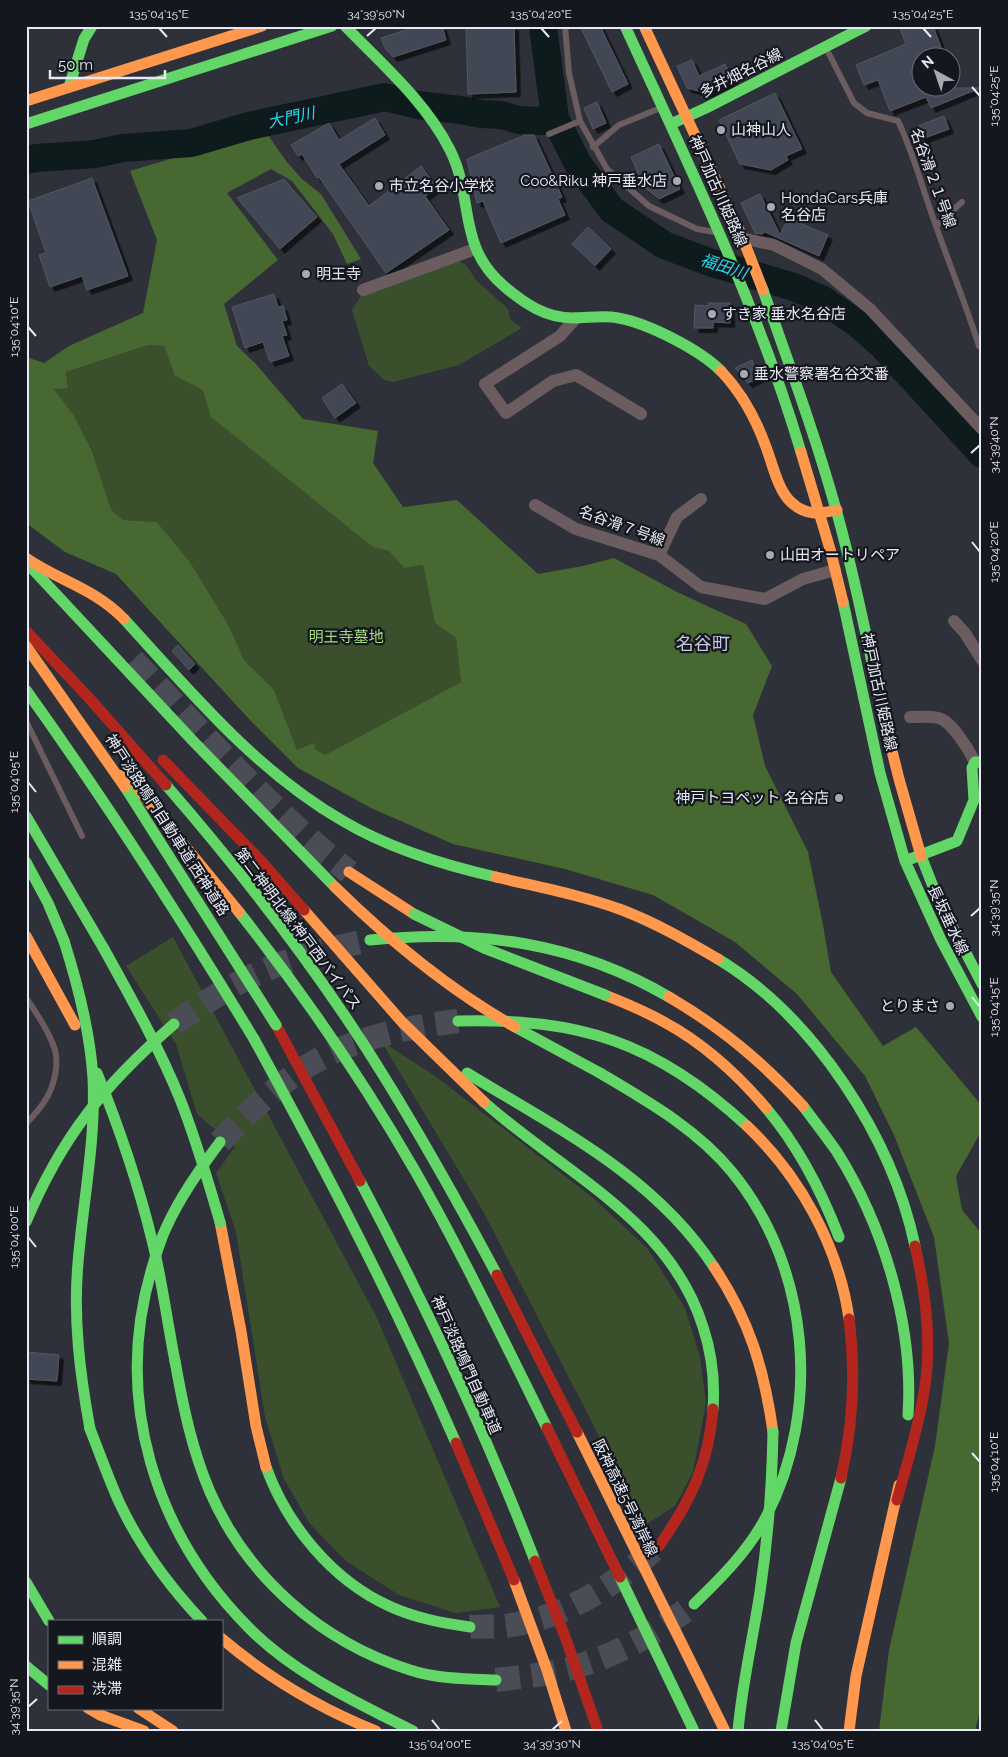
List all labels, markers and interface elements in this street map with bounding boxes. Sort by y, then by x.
text: 135°04'15"E [129,7,189,21]
text: 34°39'50"N [347,7,405,21]
text: 135°04'20"E [510,7,572,21]
text: 135°04'25"E [893,7,953,21]
street label: 多井畑名谷線 [697,45,785,101]
scale bar [50,48,165,80]
north arrow [910,48,960,98]
text: N [918,52,937,72]
text: 50 m [58,56,93,74]
text: 135°04'25"E [987,66,1001,126]
water label: 大門川 [266,103,319,132]
place label: 山神山人 [731,121,791,139]
marker: 山神山人 [715,124,727,136]
street label: 名谷滑２１号線 [907,126,959,230]
street label: 神戸加古川姫路線 [685,133,751,249]
place label: Coo&Riku 神戸垂水店 [520,172,667,190]
marker: Coo&Riku 神戸垂水店 [671,175,683,187]
place label: 市立名谷小学校 [389,177,494,195]
marker: 市立名谷小学校 [373,180,385,192]
place label: HondaCars兵庫 名谷店 [781,189,888,224]
marker: HondaCars兵庫 名谷店 [765,201,777,213]
water label: 福田川 [698,250,752,284]
place label: 明王寺 [316,265,361,283]
marker: 明王寺 [300,268,312,280]
text: 135°04'10"E [7,297,21,357]
place label: すき家 垂水名谷店 [722,305,846,323]
marker: すき家 垂水名谷店 [706,308,718,320]
place label: 垂水警察署名谷交番 [754,365,889,383]
marker: 垂水警察署名谷交番 [738,368,750,380]
text: 34°39'40"N [987,416,1001,474]
street label: 名谷滑７号線 [577,502,667,550]
text: 135°04'20"E [987,521,1001,583]
place label: 山田オートリペア [780,546,900,564]
marker: 山田オートリペア [764,549,776,561]
park label: 明王寺墓地 [308,628,384,646]
street label: 神戸加古川姫路線 [858,631,900,753]
district label: 名谷町 [676,633,730,654]
street label: 神戸淡路鳴門自動車道;西神道路 [101,731,233,919]
text: 135°04'05"E [7,751,21,813]
place label: 神戸トヨペット 名谷店 [675,789,829,807]
marker: 神戸トヨペット 名谷店 [833,792,845,804]
street label: 第二神明北線;神戸西バイパス [231,845,365,1013]
text: 34°39'35"N [987,880,1001,937]
street label: 長坂垂水線 [924,882,972,958]
text: 135°04'15"E [987,977,1001,1037]
place label: とりまさ [880,997,940,1015]
marker: とりまさ [944,1000,956,1012]
text: 135°04'00"E [7,1206,21,1268]
street label: 神戸淡路鳴門自動車道 [427,1293,505,1437]
text: 135°04'10"E [987,1432,1001,1492]
street label: 阪神高速5号湾岸線 [589,1436,661,1560]
legend [48,1620,222,1710]
text: 順調 [92,1630,122,1648]
text: 混雑 [92,1656,122,1674]
text: 34°39'35"N [7,1679,21,1736]
text: 渋滞 [92,1680,122,1698]
text: 135°04'00"E [409,1737,471,1751]
text: 34°39'30"N [523,1737,581,1751]
text: 135°04'05"E [792,1737,854,1751]

